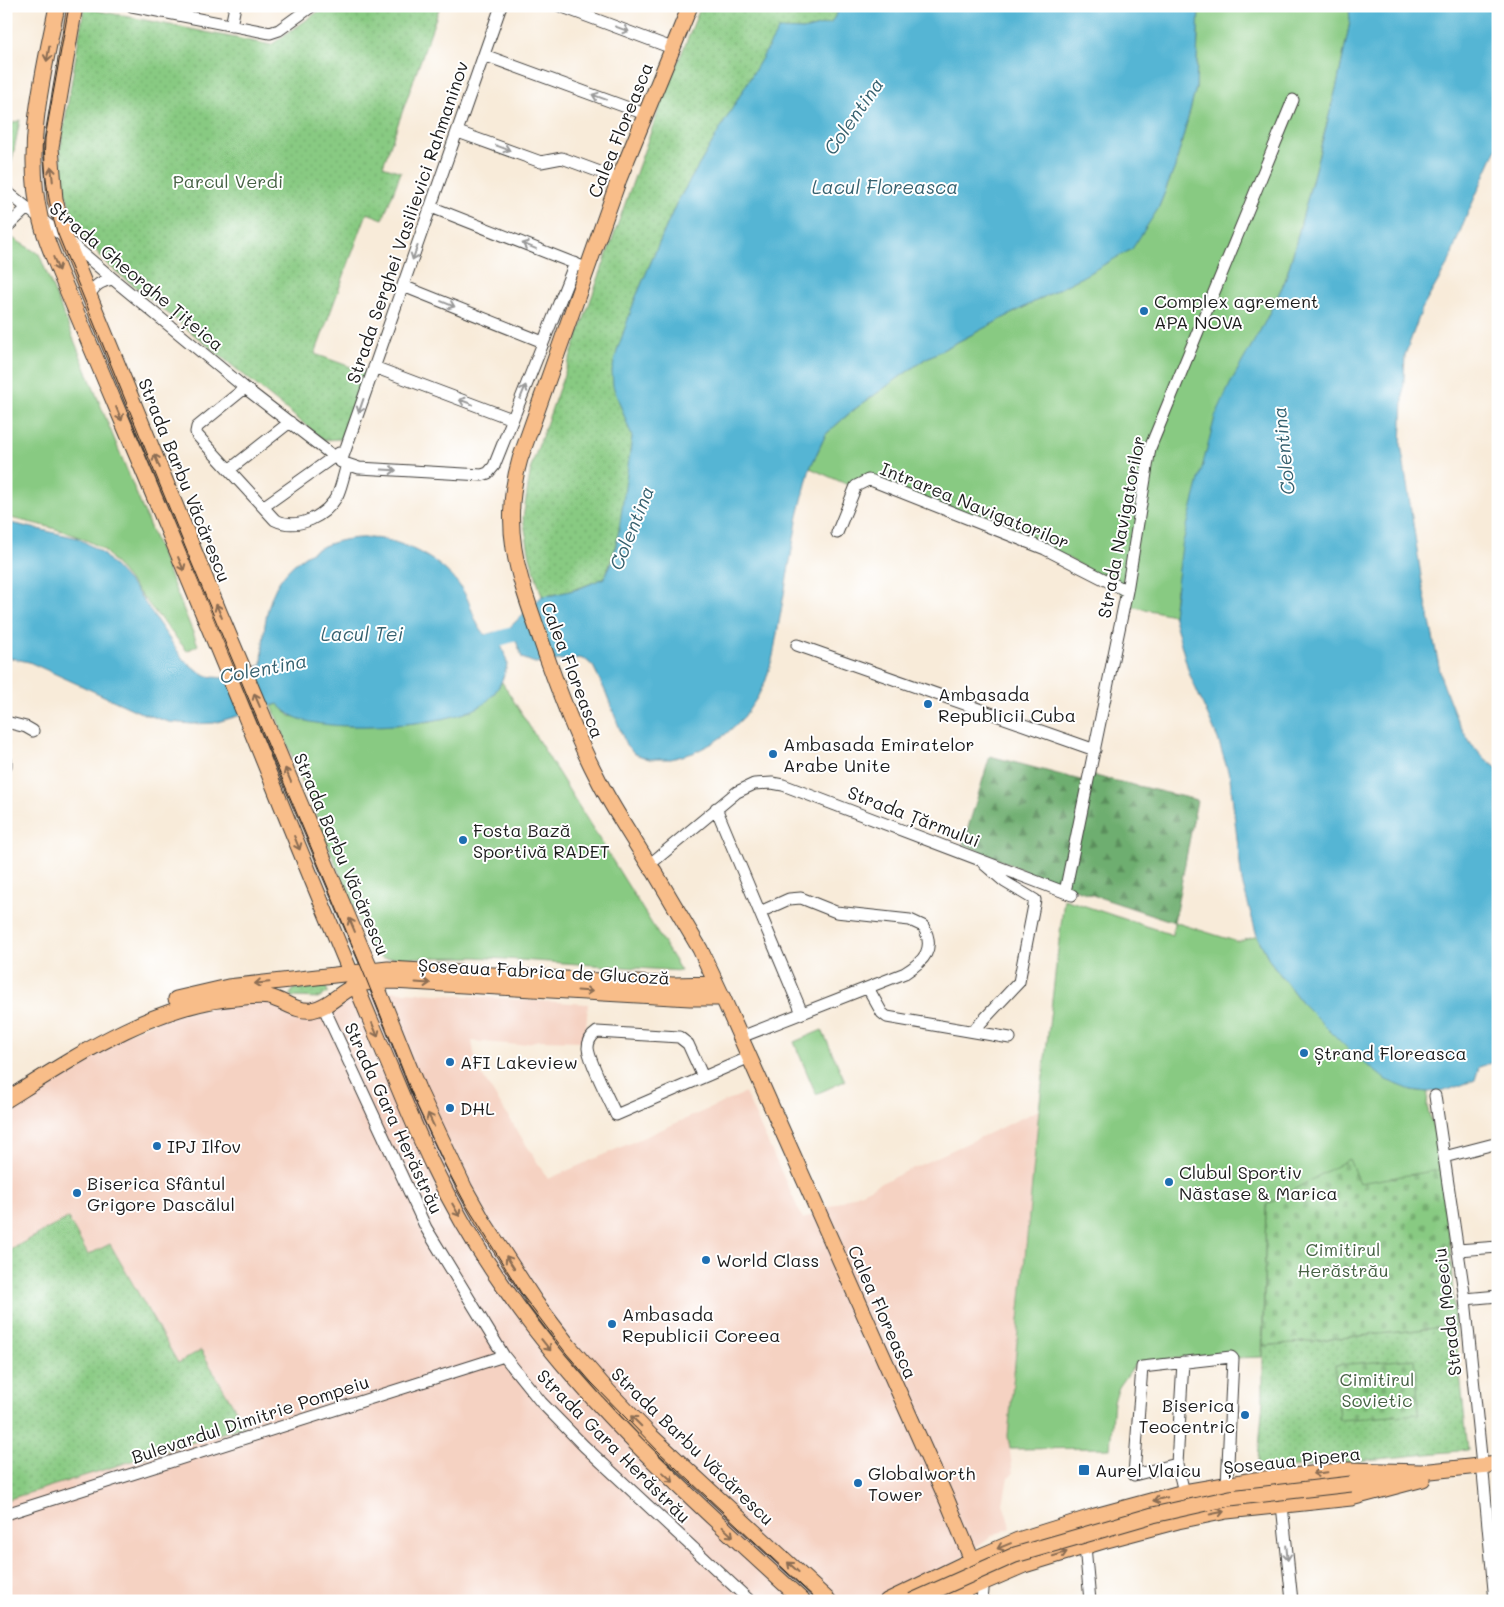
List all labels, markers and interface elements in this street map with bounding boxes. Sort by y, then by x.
one-way arrow [614,25,630,34]
one-way arrow [42,46,52,62]
street label: Strada Serghei Vasilievici Rahmaninov [340,58,474,386]
street label: Calea Floreasca [582,59,658,201]
water label: Colentina [817,73,889,159]
one-way arrow [592,92,608,101]
one-way arrow [495,144,511,153]
one-way arrow [47,167,57,183]
park label: Parcul Verdi [173,169,283,193]
water label: Lacul Floreasca [812,174,958,199]
street label: Strada Gheorghe Țițeica [45,196,229,356]
one-way arrow [522,241,537,250]
one-way arrow [410,245,419,260]
one-way arrow [52,256,61,271]
place label: Complex agrement APA NOVA [1154,289,1319,334]
one-way arrow [440,300,456,309]
marker: Complex agrement APA NOVA [1138,305,1150,317]
street label: Strada Barbu Văcărescu [133,375,237,585]
one-way arrow [519,385,528,400]
one-way arrow [459,397,475,406]
one-way arrow [356,398,365,414]
one-way arrow [114,406,124,421]
water label: Colentina [1266,406,1300,496]
street label: Strada Navigatorilor [1092,434,1150,620]
one-way arrow [152,454,162,469]
street label: Intrarea Navigatorilor [877,456,1073,554]
one-way arrow [380,465,396,474]
water label: Colentina [603,482,659,574]
one-way arrow [177,556,187,571]
street label: Calea Floreasca [536,599,610,741]
one-way arrow [214,604,224,619]
water label: Lacul Tei [321,621,403,646]
water label: Colentina [217,647,309,689]
place label: Ambasada Republicii Cuba [938,682,1076,727]
one-way arrow [251,693,261,708]
marker: Ambasada Republicii Cuba [922,698,934,710]
place label: Ambasada Emiratelor Arabe Unite [783,732,975,777]
marker: Ambasada Emiratelor Arabe Unite [767,748,779,760]
street label: Strada Barbu Văcărescu [288,749,396,959]
one-way arrow [283,768,293,783]
street label: Strada Țărmului [844,780,984,852]
place label: Fosta Bază Sportivă RADET [473,818,610,863]
marker: Fosta Bază Sportivă RADET [457,834,469,846]
one-way arrow [292,835,302,850]
one-way arrow [346,918,356,933]
street label: Șoseaua Fabrica de Glucoză [418,952,670,990]
one-way arrow [254,978,270,988]
one-way arrow [415,978,431,987]
one-way arrow [577,987,593,996]
street label: Strada Gara Herăstrău [339,1019,449,1217]
one-way arrow [370,1022,380,1037]
place label: Ștrand Floreasca [1314,1041,1467,1065]
marker: Ștrand Floreasca [1298,1047,1310,1059]
place label: AFI Lakeview [460,1050,578,1074]
marker: AFI Lakeview [444,1056,456,1068]
place label: DHL [460,1096,495,1120]
marker: DHL [444,1102,456,1114]
one-way arrow [426,1113,436,1128]
place label: IPJ Ilfov [167,1134,241,1158]
marker: IPJ Ilfov [151,1140,163,1152]
place label: Clubul Sportiv Năstase & Marica [1179,1160,1338,1205]
place label: Biserica Sfântul Grigore Dascălul [87,1171,235,1216]
marker: Clubul Sportiv Năstase & Marica [1163,1176,1175,1188]
marker: Biserica Sfântul Grigore Dascălul [71,1187,83,1199]
one-way arrow [451,1202,461,1217]
park label: Cimitirul Herăstrău [1298,1237,1389,1282]
street label: Calea Floreasca [843,1241,923,1383]
street label: Strada Moeciu [1427,1247,1467,1377]
place label: World Class [716,1248,819,1272]
marker: World Class [700,1254,712,1266]
one-way arrow [505,1256,515,1270]
place label: Ambasada Republicii Coreea [622,1302,781,1347]
marker: Ambasada Republicii Coreea [606,1318,618,1330]
one-way arrow [540,1338,551,1351]
street label: Strada Barbu Văcărescu [606,1362,780,1530]
street label: Strada Gara Herăstrău [532,1364,696,1528]
park label: Cimitirul Sovietic [1339,1367,1415,1412]
street label: Bulevardul Dimitrie Pompeiu [128,1369,372,1469]
place label: Biserica Teocentric [1138,1393,1235,1438]
marker: Biserica Teocentric [1239,1409,1251,1421]
one-way arrow [630,1415,642,1427]
street label: Șoseaua Pipera [1222,1441,1362,1479]
place label: Aurel Vlaicu [1095,1458,1201,1482]
place label: Globalworth Tower [868,1461,975,1506]
marker: Aurel Vlaicu [1077,1463,1091,1477]
one-way arrow [1312,1468,1328,1478]
one-way arrow [662,1471,675,1483]
marker: Globalworth Tower [852,1477,864,1489]
one-way arrow [1152,1494,1168,1504]
one-way arrow [1209,1508,1225,1517]
one-way arrow [722,1526,735,1538]
one-way arrow [997,1541,1012,1551]
one-way arrow [1282,1544,1292,1560]
one-way arrow [1051,1548,1067,1558]
one-way arrow [787,1562,800,1573]

